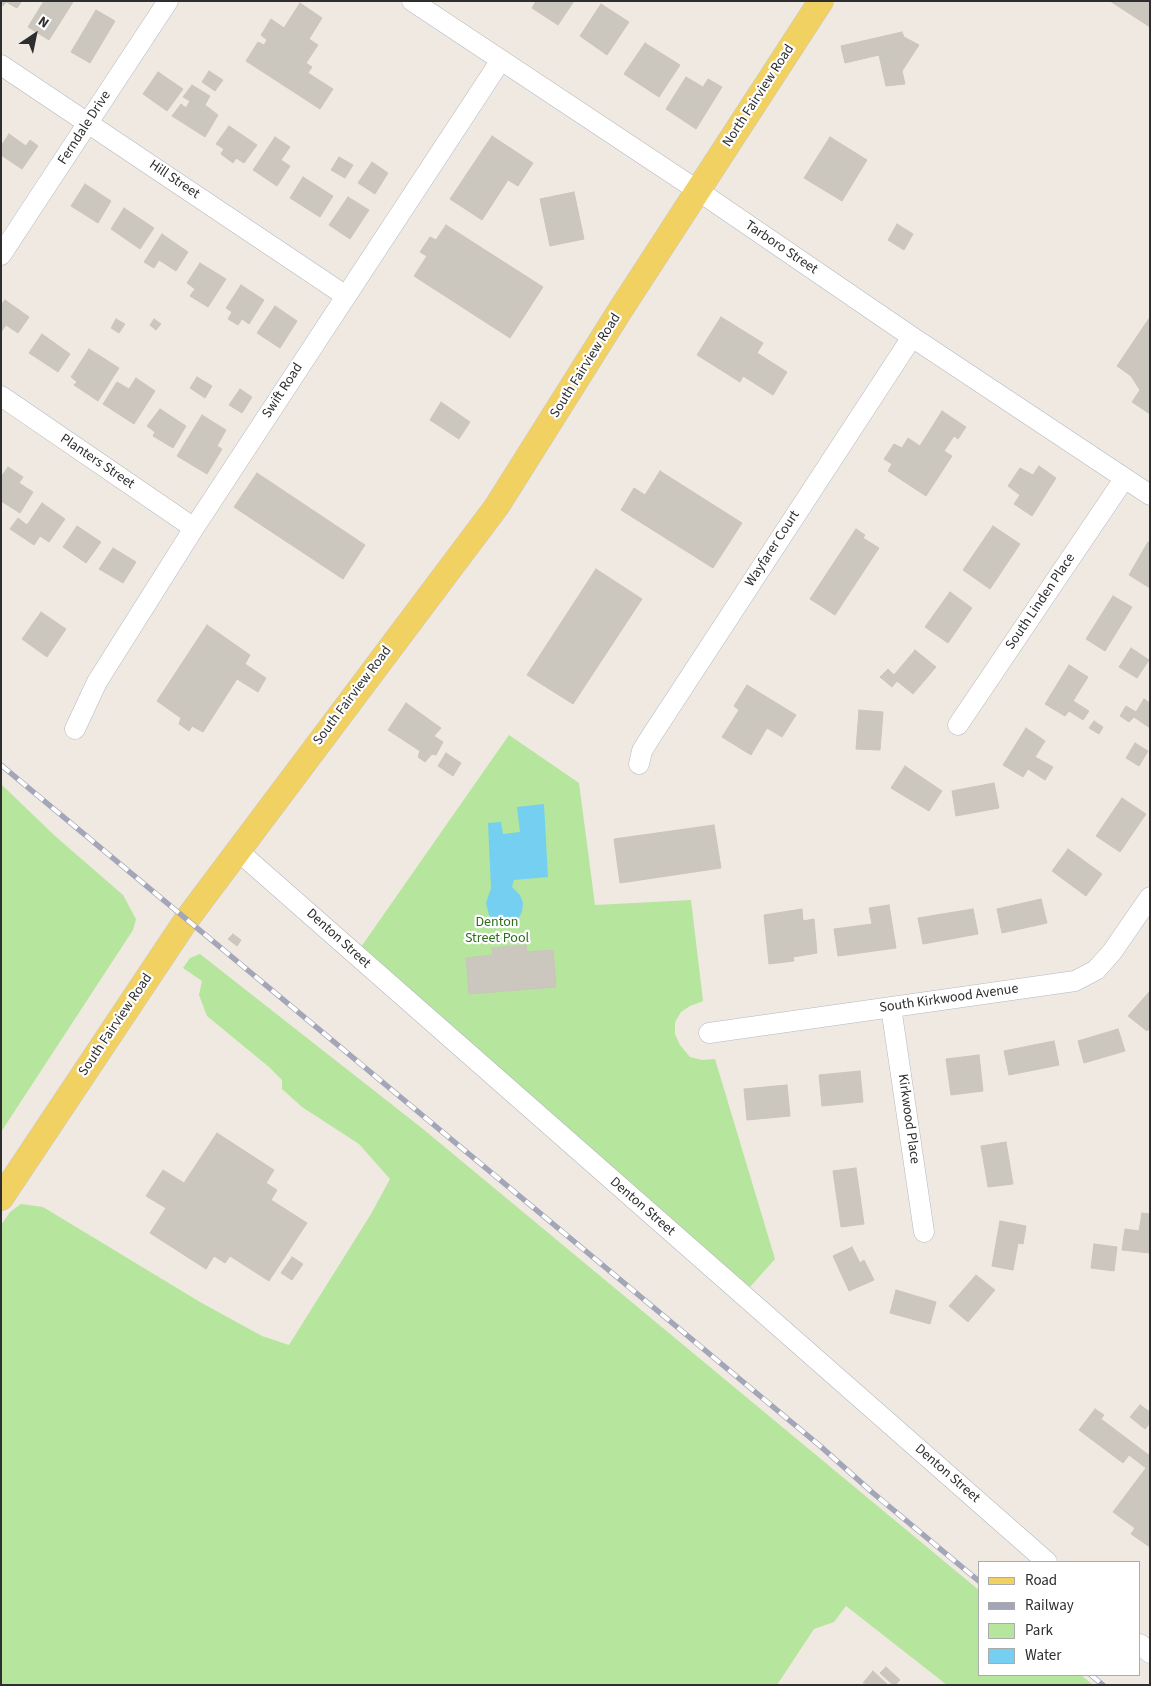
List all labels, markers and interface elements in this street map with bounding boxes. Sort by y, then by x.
north arrow [10,10,60,60]
text: N [34,12,53,33]
street label: North Fairview Road [720,42,798,150]
street label: Ferndale Drive [55,88,115,168]
street label: Hill Street [145,157,203,203]
street label: Tarboro Street [742,218,820,278]
street label: South Fairview Road [547,311,625,421]
street label: Swift Road [259,360,307,422]
street label: Planters Street [57,431,137,493]
street label: Wayfarer Court [742,508,804,590]
street label: South Linden Place [1003,551,1079,653]
street label: South Fairview Road [310,643,396,749]
street label: Denton Street [302,906,374,972]
park label: Denton Street Pool [465,915,529,948]
street label: South Fairview Road [76,971,156,1079]
street label: South Kirkwood Avenue [878,981,1020,1017]
street label: Kirkwood Place [893,1073,923,1165]
street label: Denton Street [606,1174,678,1240]
street label: Denton Street [911,1441,983,1507]
legend [978,1561,1141,1676]
text: Road [1025,1570,1057,1591]
text: Railway [1025,1595,1074,1616]
text: Park [1025,1620,1053,1641]
text: Water [1025,1645,1061,1666]

